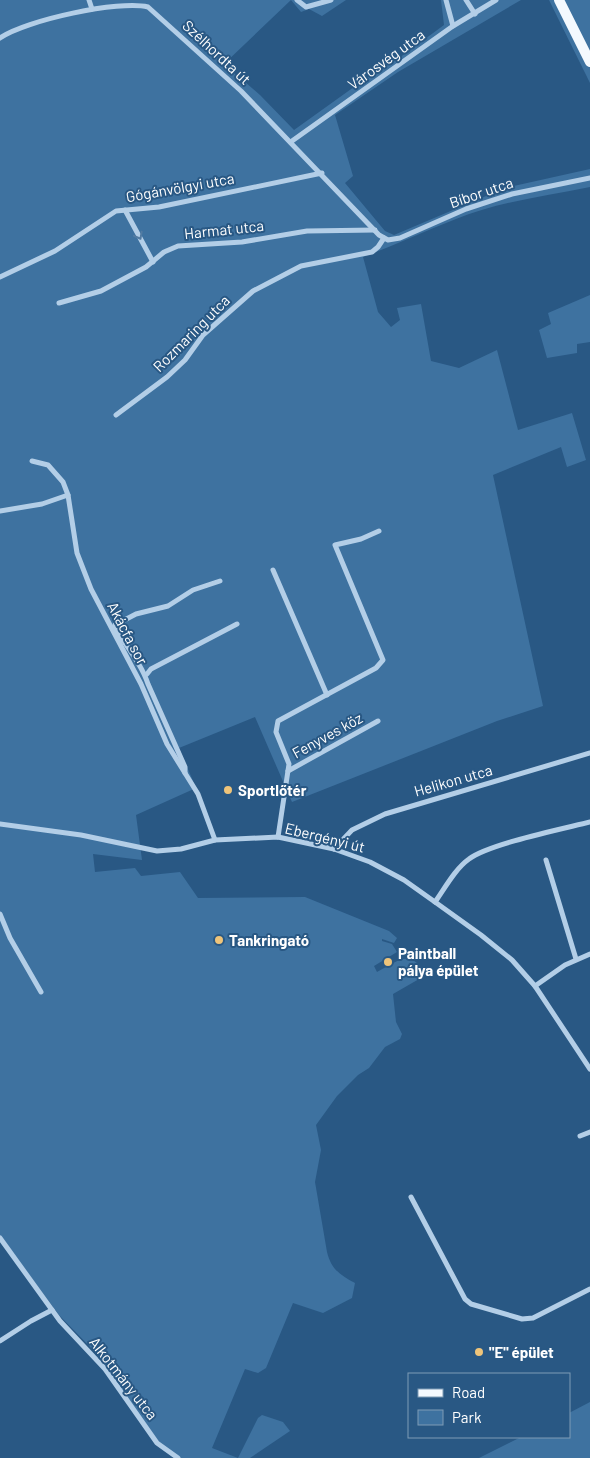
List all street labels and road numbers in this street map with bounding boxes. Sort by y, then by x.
street label: Szélhordta út [179,16,255,88]
street label: Városvég utca [344,25,428,93]
street label: Gógánvölgyi utca [124,169,236,205]
street label: Bíbor utca [447,173,515,211]
street label: Harmat utca [183,216,265,242]
street label: Rozmaring utca [149,291,233,375]
street label: Akácfa sor [104,599,152,668]
street label: Fenyves köz [289,708,366,762]
street label: Helikon utca [412,760,494,800]
street label: Ebergényi út [283,818,367,856]
street label: Alkotmány utca [86,1333,162,1423]

